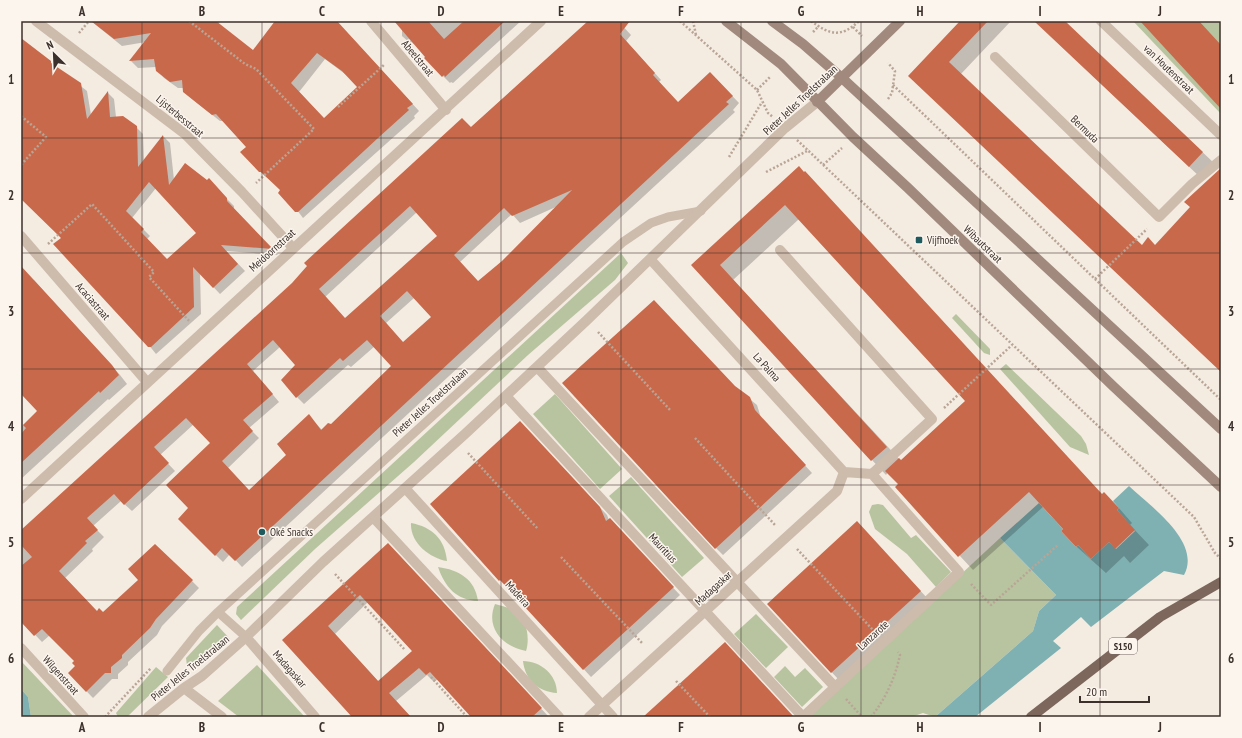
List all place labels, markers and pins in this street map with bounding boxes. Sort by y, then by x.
place label: Vijfhoek [926,233,959,247]
marker: Vijfhoek [914,235,924,245]
place label: Oké Snacks [270,525,313,539]
marker: Oké Snacks [257,527,267,537]

